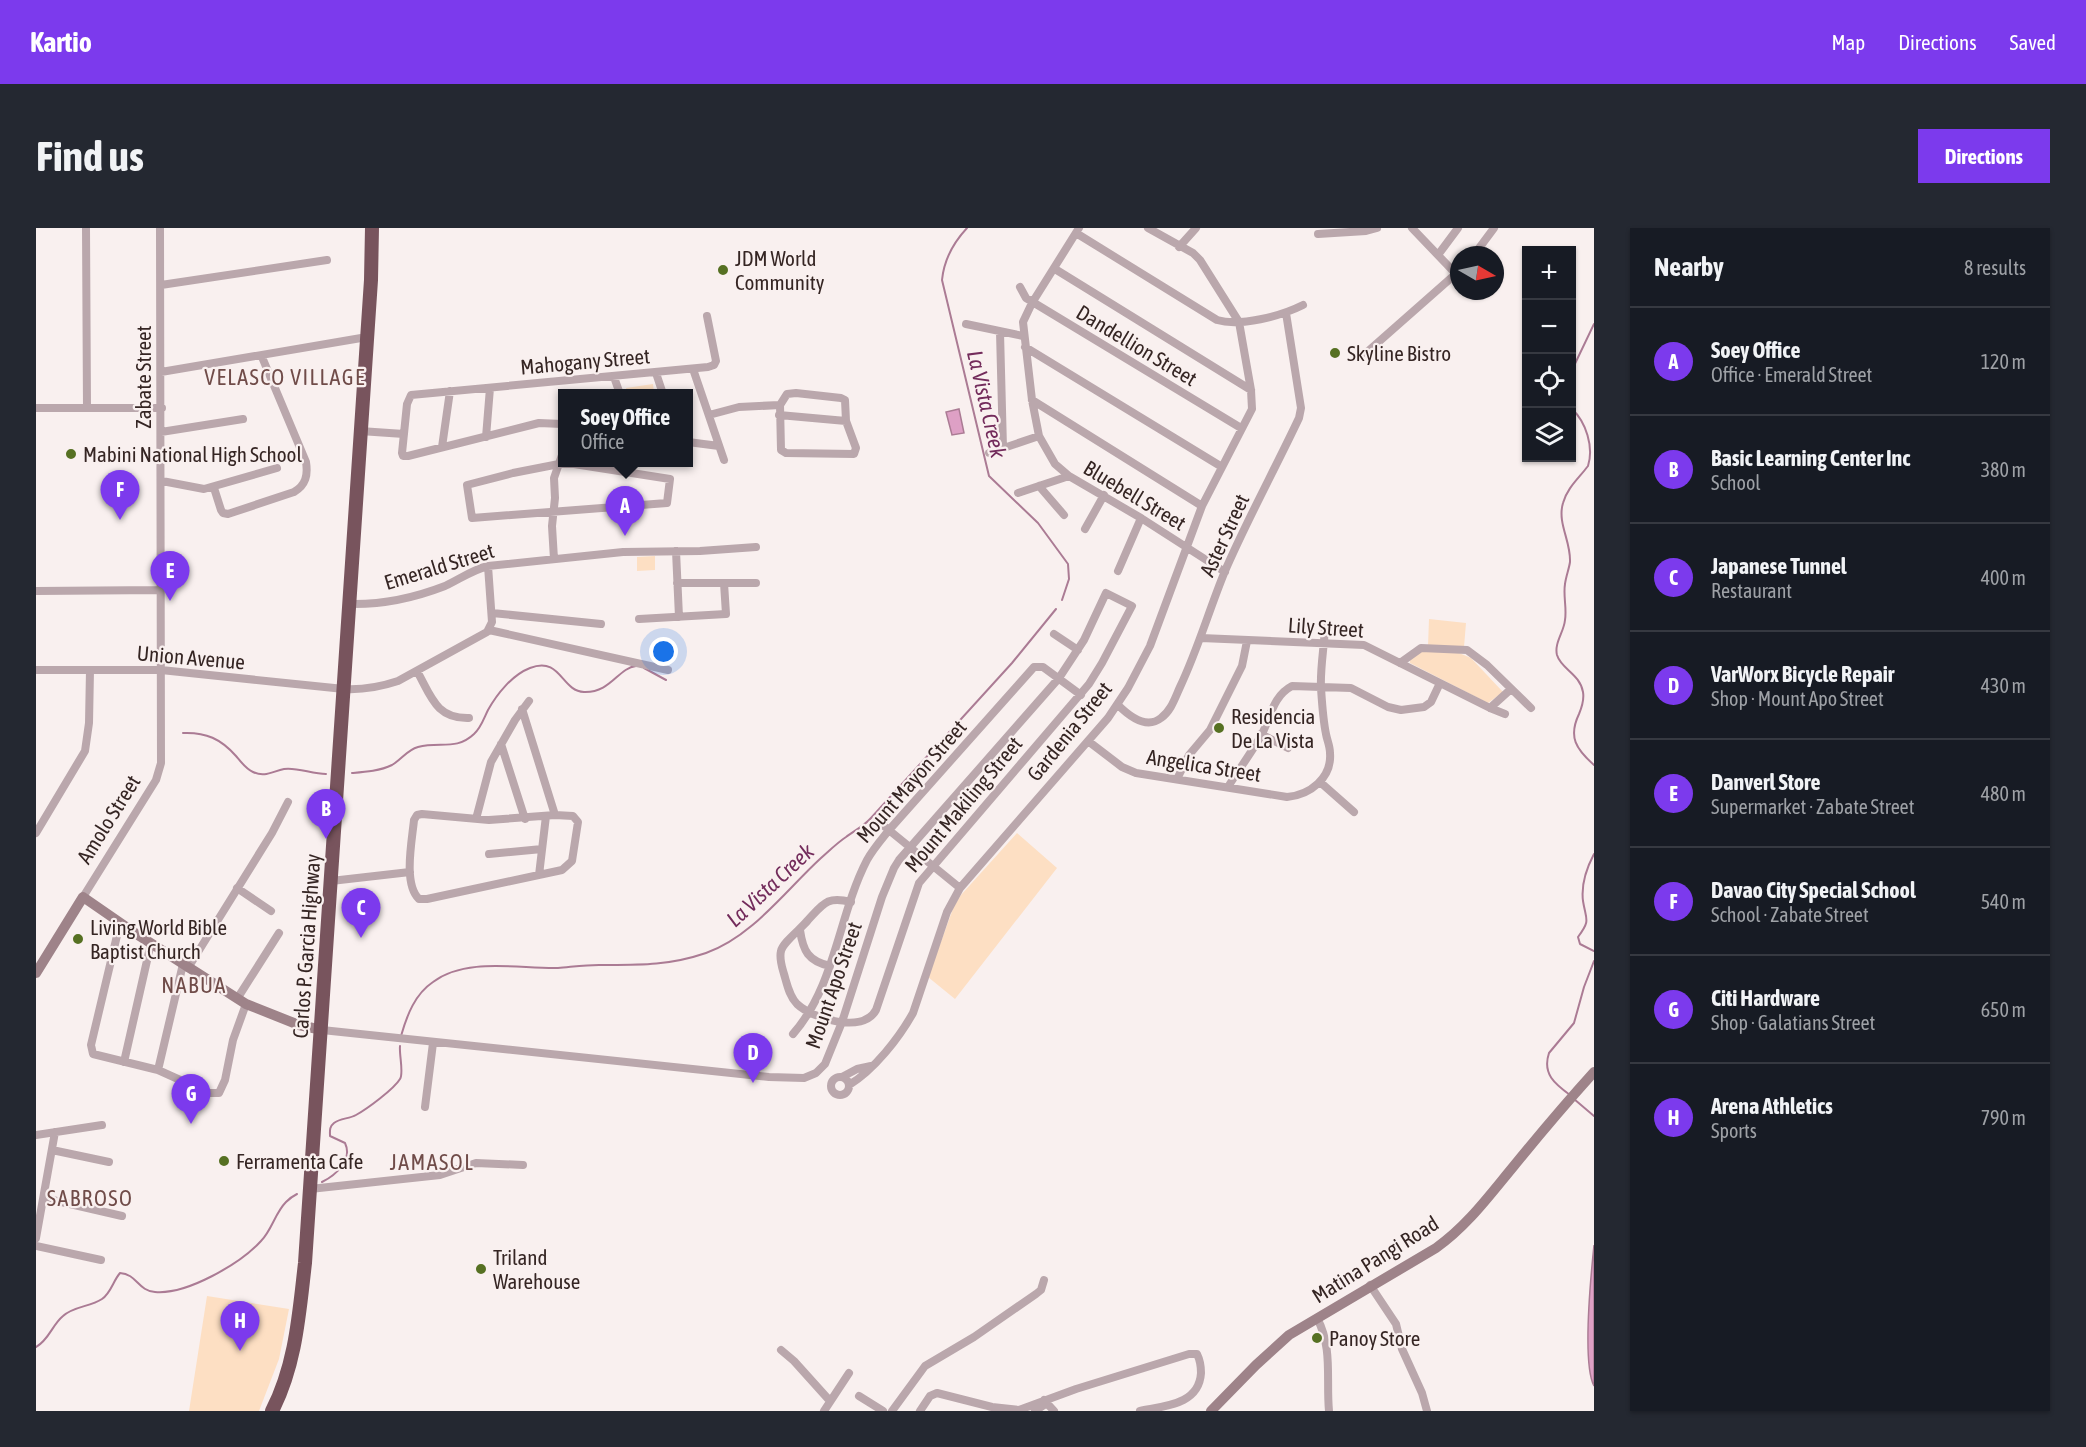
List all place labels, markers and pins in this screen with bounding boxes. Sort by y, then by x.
place label: JDM World Community [735,246,825,294]
marker: JDM World Community [716,263,730,277]
place label: Skyline Bistro [1347,341,1451,365]
marker: Skyline Bistro [1328,346,1342,360]
place label: Mabini National High School [83,442,302,466]
marker: Mabini National High School [64,447,78,461]
pin: F [100,470,140,520]
pin: A [606,486,644,536]
pin: E [150,552,190,601]
place label: Residencia De La Vista [1231,704,1315,752]
marker: Residencia De La Vista [1212,721,1226,735]
pin: B [306,790,346,839]
pin: C [342,888,380,938]
place label: Living World Bible Baptist Church [90,915,227,963]
marker: Living World Bible Baptist Church [71,932,85,946]
pin: D [734,1034,772,1083]
pin: G [172,1074,210,1124]
place label: Ferramenta Cafe [236,1149,363,1173]
marker: Ferramenta Cafe [217,1154,231,1168]
place label: Triland Warehouse [493,1245,580,1293]
marker: Triland Warehouse [474,1262,488,1276]
pin: H [220,1302,260,1351]
place label: Panoy Store [1329,1326,1420,1350]
marker: Panoy Store [1310,1331,1324,1345]

